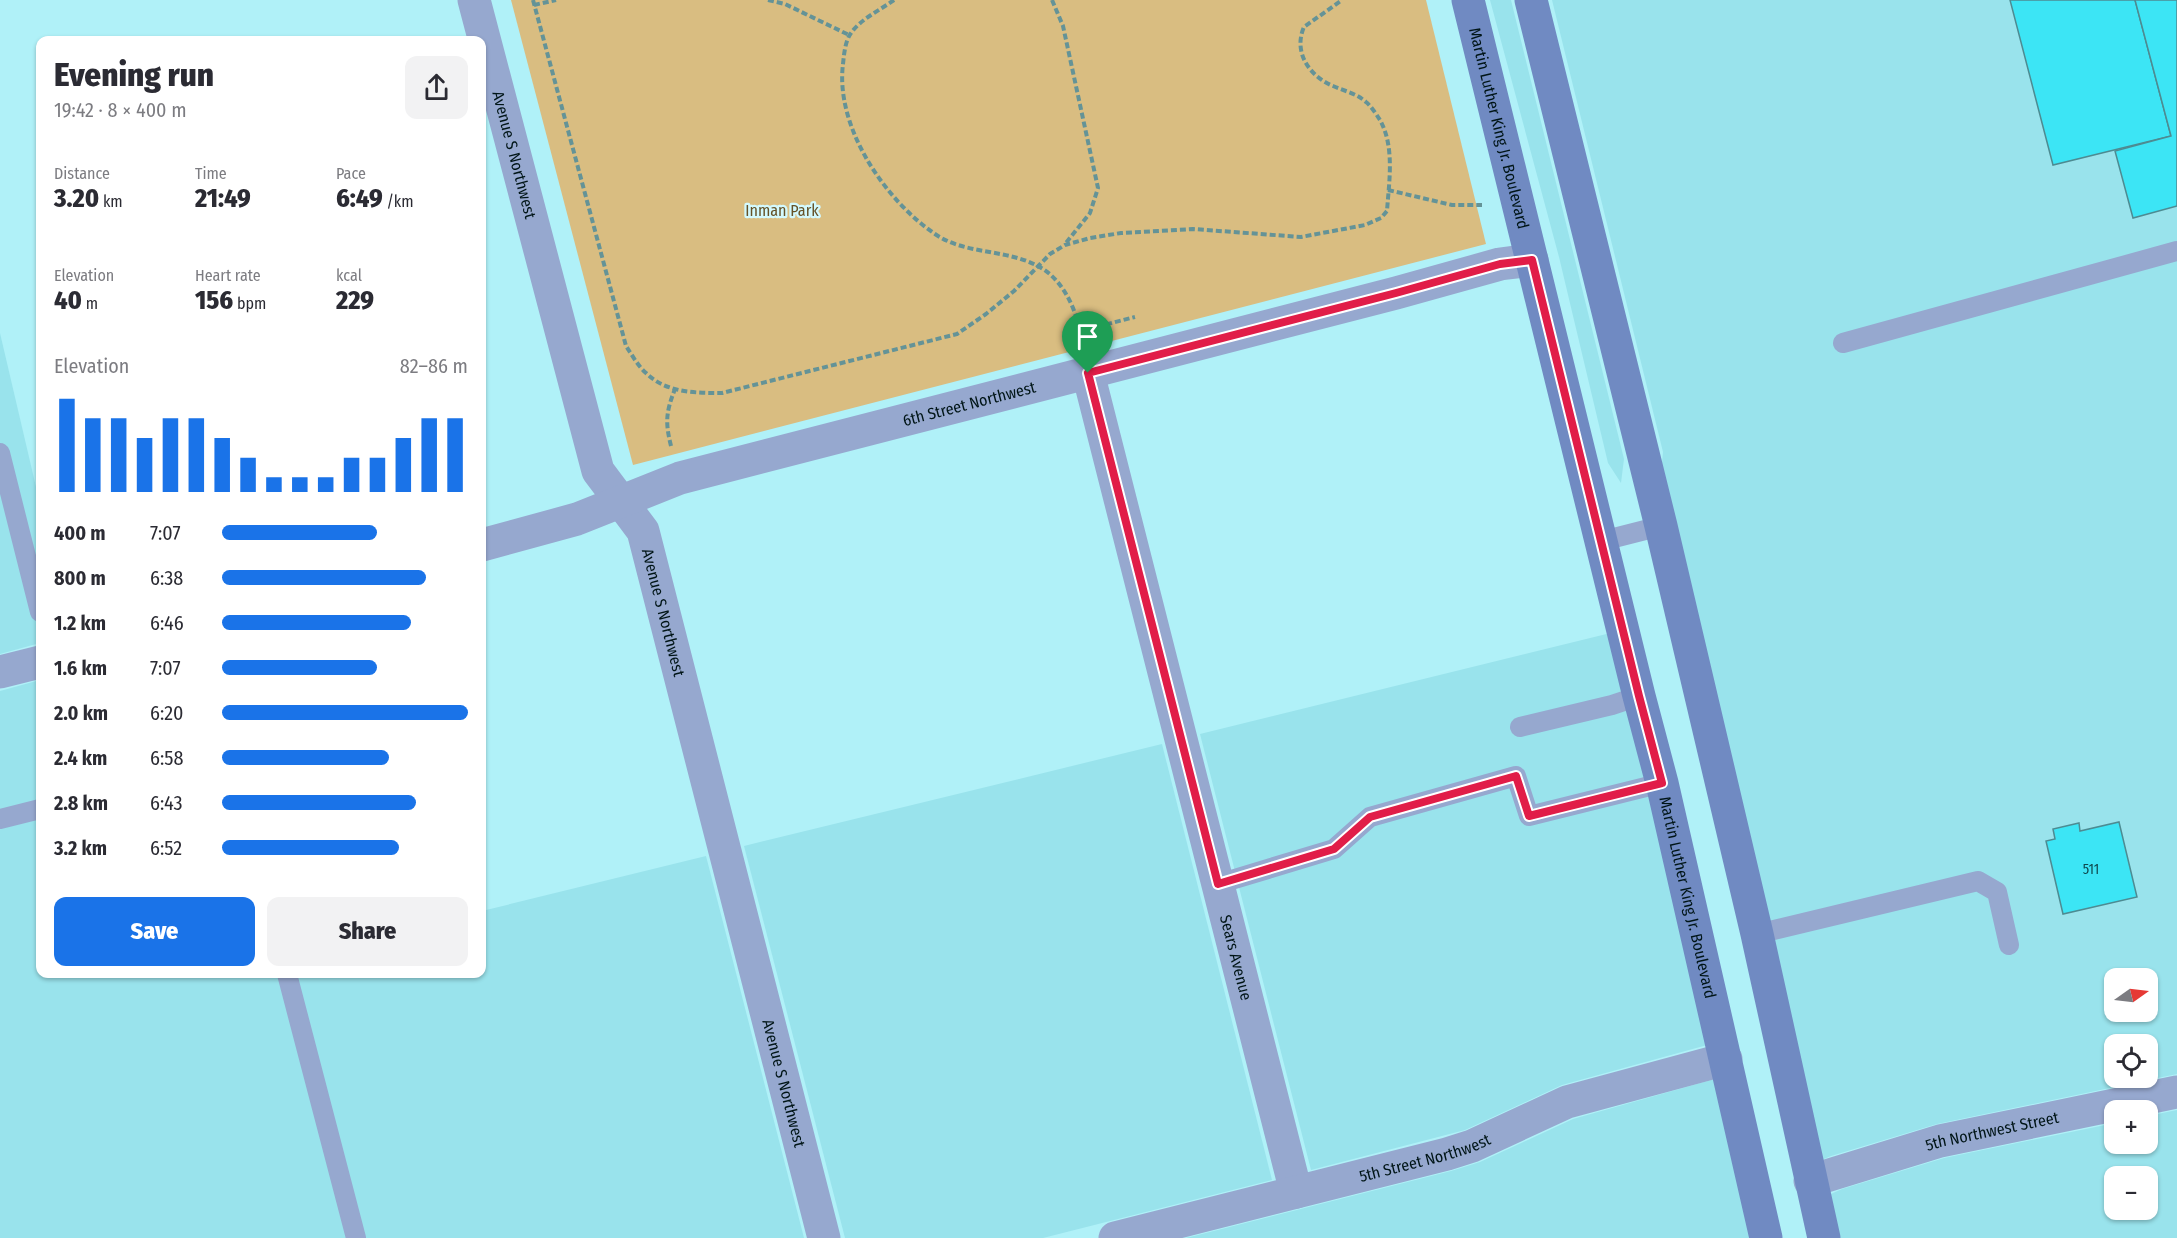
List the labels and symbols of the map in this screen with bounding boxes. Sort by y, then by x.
street label: Martin Luther King Jr. Boulevard [1466,26,1533,231]
street label: Avenue S Northwest [489,89,541,221]
park label: Inman Park [745,201,819,220]
pin [1062,311,1113,373]
street label: 6th Street Northwest [901,377,1038,430]
street label: Avenue S Northwest [638,546,690,679]
street label: Martin Luther King Jr. Boulevard [1656,795,1720,1000]
house number: 511 [2083,861,2099,878]
street label: Sears Avenue [1216,913,1256,1002]
north arrow [2104,968,2158,1022]
street label: Avenue S Northwest [759,1017,810,1150]
street label: 5th Northwest Street [1923,1107,2061,1154]
street label: 5th Street Northwest [1357,1129,1494,1185]

